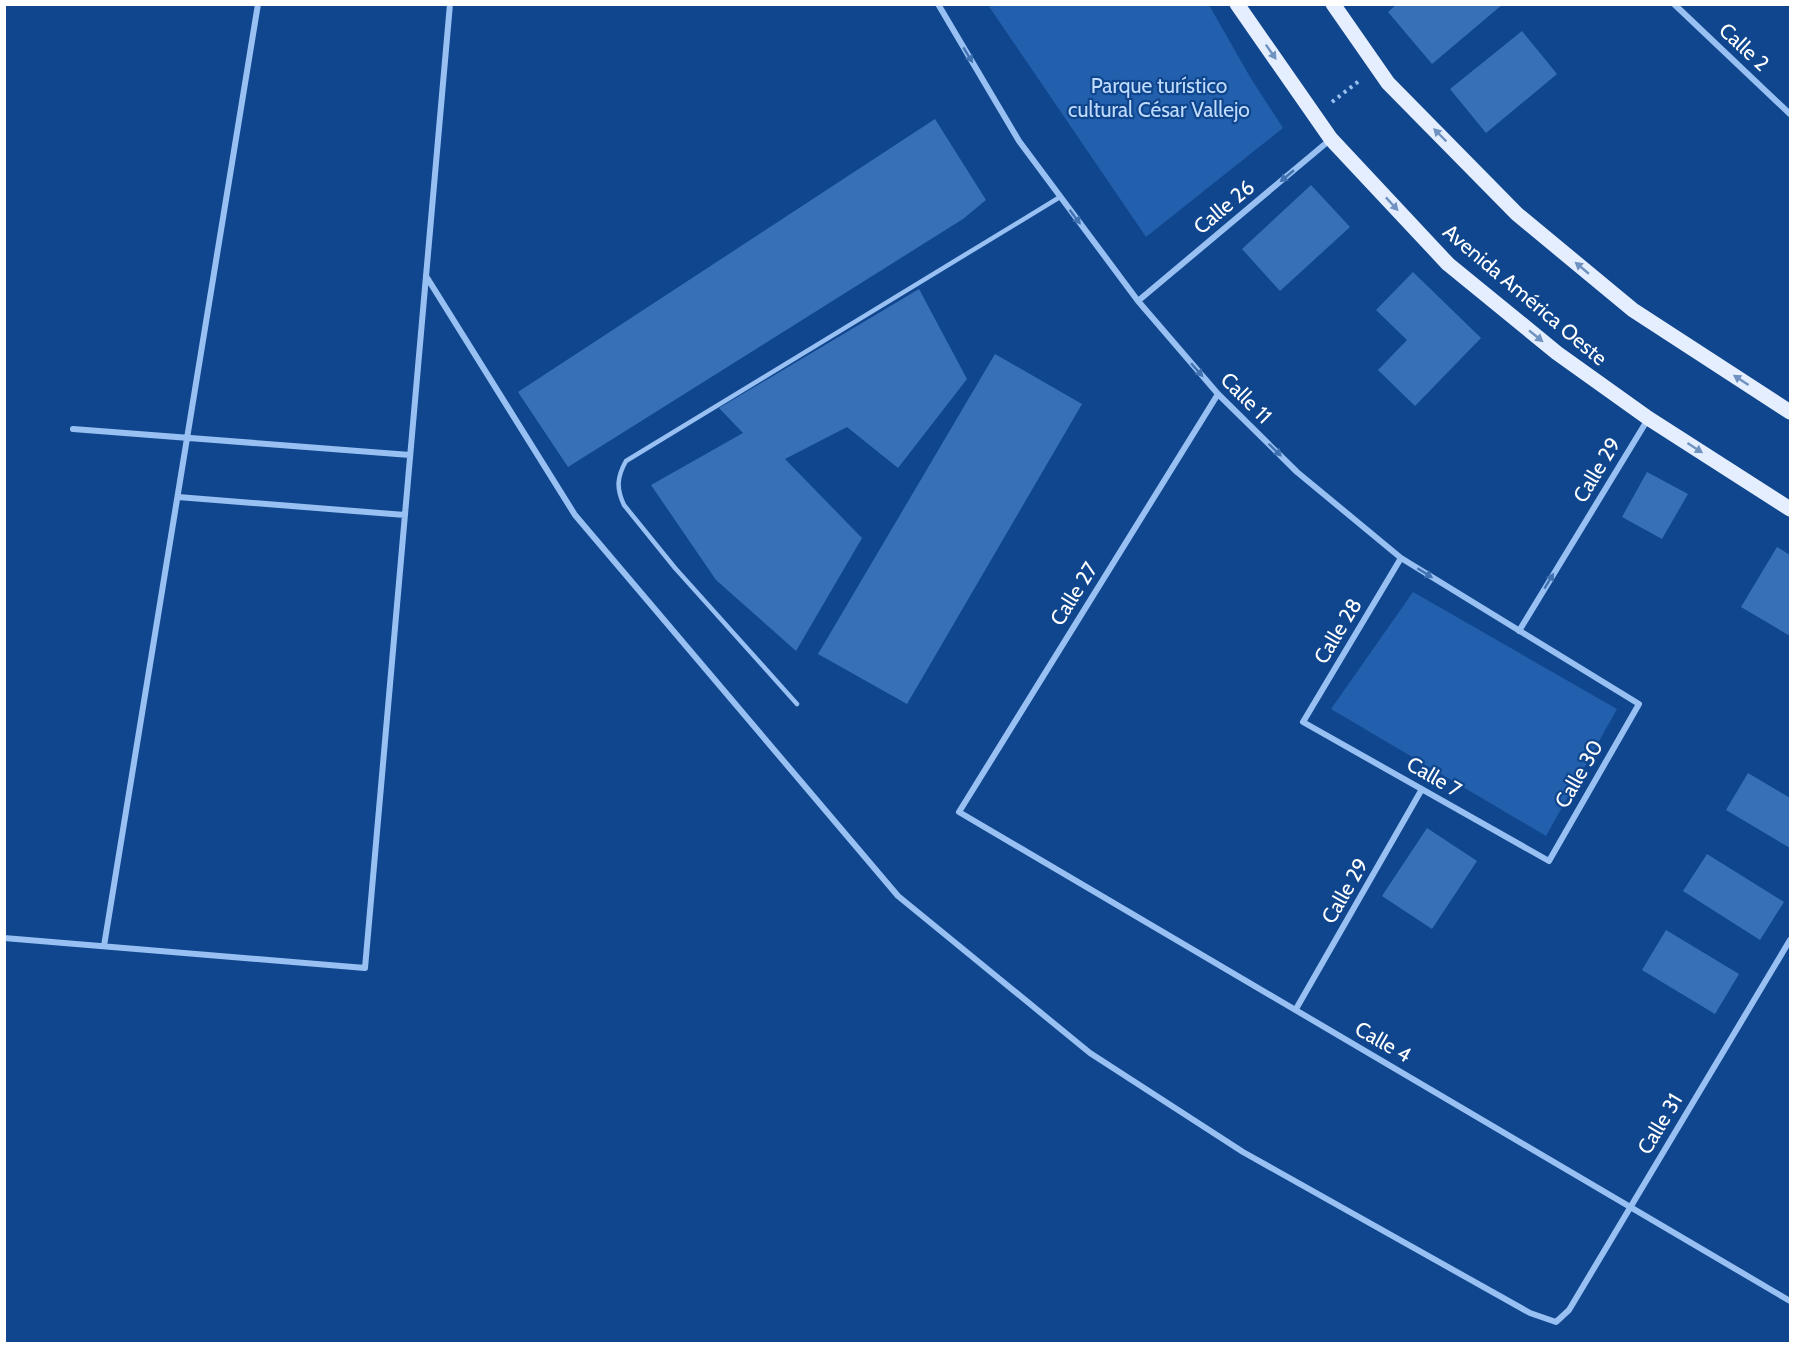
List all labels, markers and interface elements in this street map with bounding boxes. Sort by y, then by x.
street label: Calle 2 [1714,17,1775,76]
one-way arrow [1265,44,1277,60]
one-way arrow [963,47,974,63]
park label: Parque turístico cultural César Vallejo [1068,73,1250,123]
one-way arrow [1433,129,1447,143]
one-way arrow [1279,170,1294,182]
street label: Calle 26 [1188,174,1259,239]
one-way arrow [1385,197,1399,211]
one-way arrow [1069,210,1081,225]
street label: Avenida América Oeste [1438,219,1613,371]
one-way arrow [1575,262,1590,275]
one-way arrow [1528,329,1544,342]
one-way arrow [1190,362,1203,377]
street label: Calle 11 [1216,367,1277,428]
one-way arrow [1734,374,1750,386]
street label: Calle 29 [1568,433,1626,507]
one-way arrow [1267,442,1281,456]
one-way arrow [1687,443,1703,454]
street label: Calle 27 [1044,557,1103,630]
one-way arrow [1417,568,1433,579]
one-way arrow [1543,573,1554,589]
street label: Calle 28 [1308,593,1367,668]
street label: Calle 30 [1549,735,1608,812]
street label: Calle 7 [1403,751,1466,802]
street label: Calle 29 [1316,854,1373,928]
street label: Calle 4 [1351,1016,1416,1068]
street label: Calle 31 [1632,1089,1687,1159]

